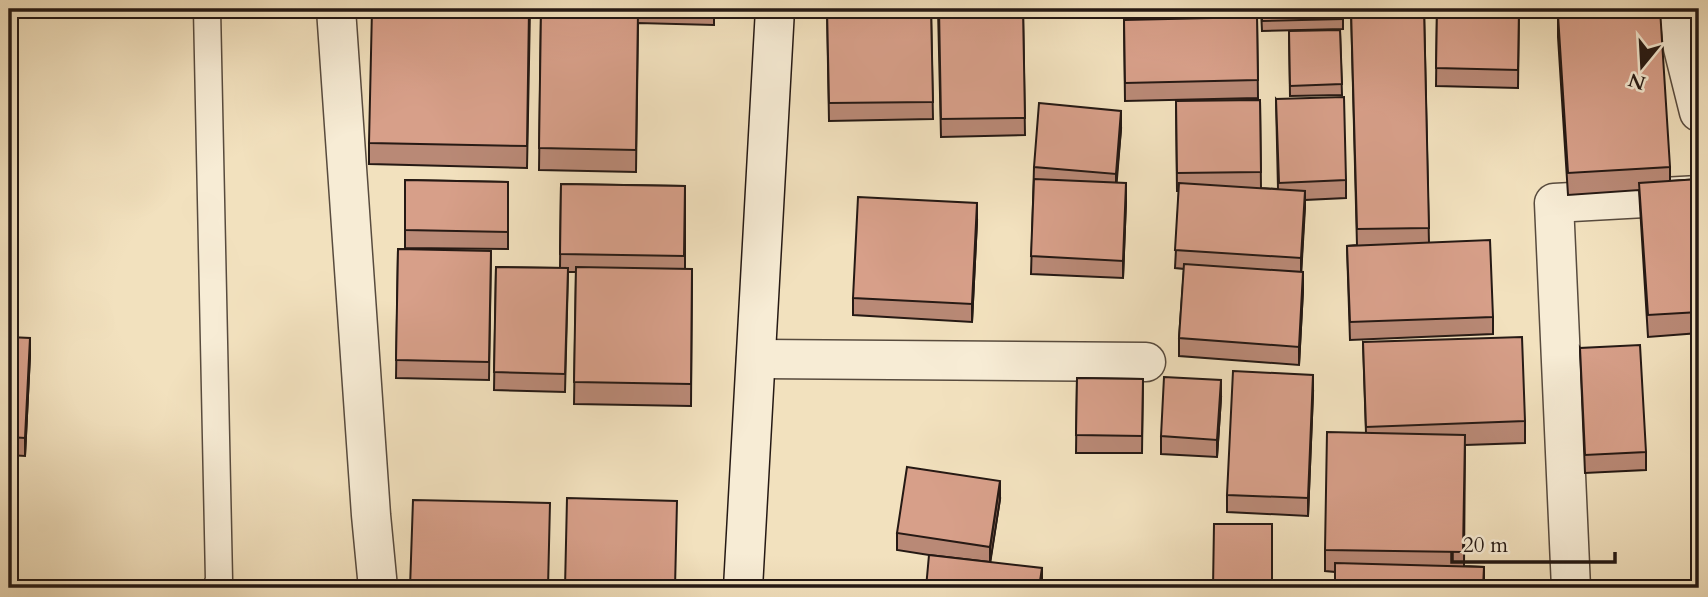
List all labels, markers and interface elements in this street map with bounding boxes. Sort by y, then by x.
north arrow [1606,32,1676,102]
text: N [1625,66,1649,96]
scale bar [1452,520,1615,564]
text: 20 m [1463,531,1508,560]

